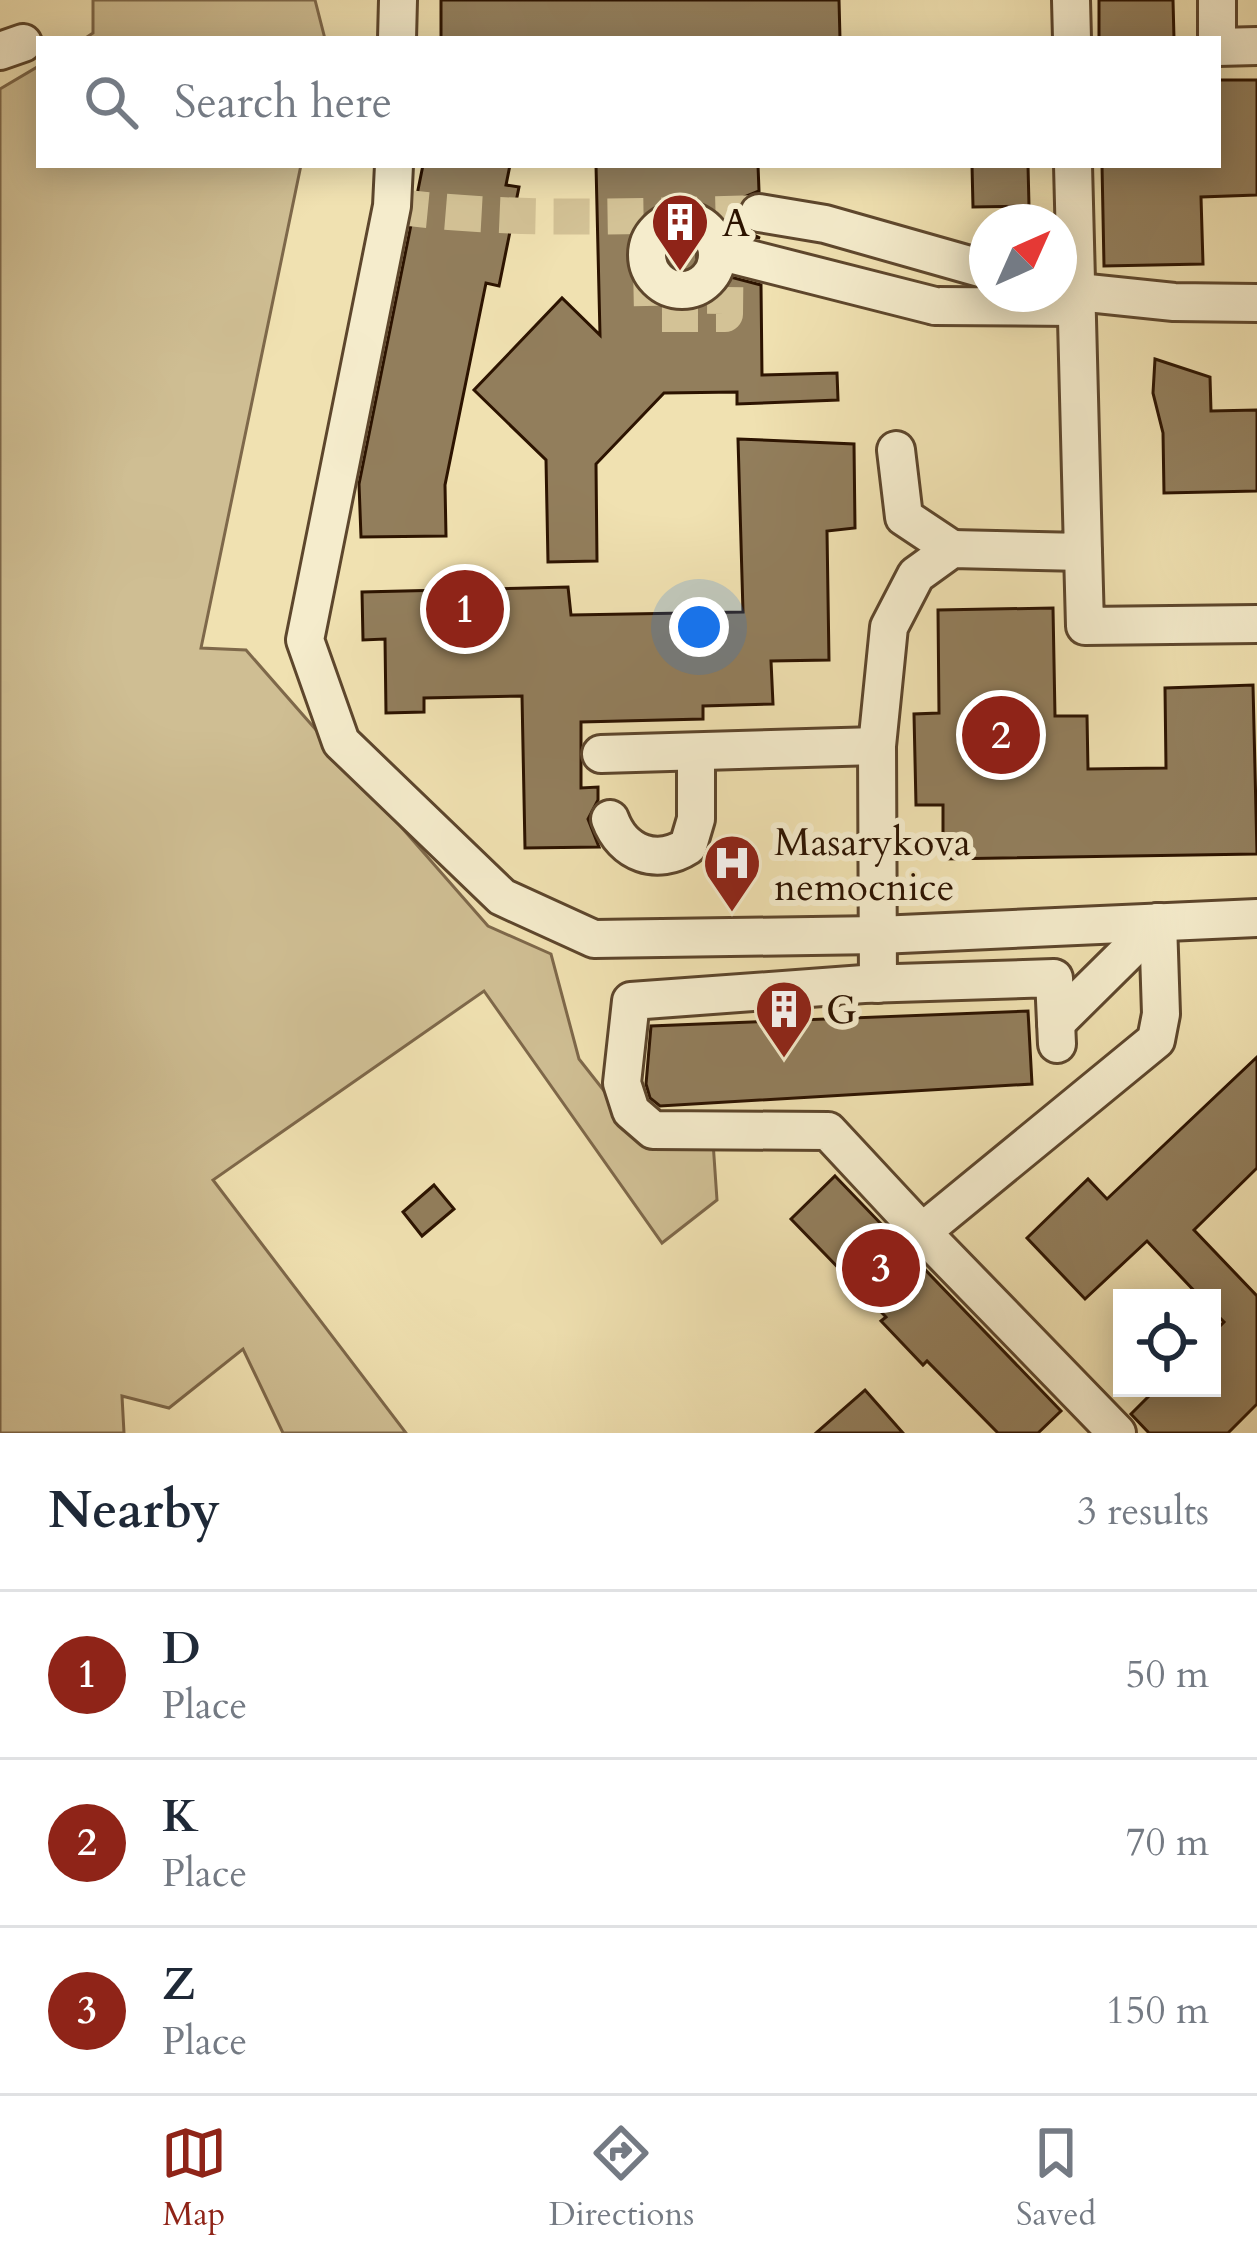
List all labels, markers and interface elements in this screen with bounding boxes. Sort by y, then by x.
search box [36,36,1221,168]
icon: search [78,69,144,135]
text: Search here [174,72,392,133]
building icon: A [649,191,711,273]
place label: A [722,197,750,250]
north arrow [969,204,1077,312]
pin: 1 [426,564,504,654]
your location [669,597,729,657]
pin: 2 [962,690,1040,780]
place label: Masarykova nemocnice [774,816,971,914]
hospital icon: Masarykova nemocnice [701,832,763,914]
building icon: G [753,978,815,1060]
place label: G [826,984,857,1037]
pin: 3 [842,1223,920,1313]
map controls [1113,1289,1221,1397]
button: locate [1113,1289,1221,1397]
text: Nearby [48,1476,220,1546]
text: 3 results [1077,1485,1209,1538]
text: D [162,1618,201,1679]
text: 1 [77,1648,97,1701]
text: 50 m [1126,1648,1209,1701]
text: Place [162,1679,247,1732]
text: K [162,1786,198,1847]
text: 2 [77,1816,97,1869]
text: 70 m [1126,1816,1209,1869]
text: Place [162,1847,247,1900]
text: Z [162,1954,196,2015]
text: 3 [77,1984,97,2037]
text: 150 m [1106,1984,1209,2037]
text: Place [162,2015,247,2068]
tab: Map [161,2120,227,2237]
tab: Directions [549,2120,694,2237]
tab: Saved [1016,2120,1096,2237]

